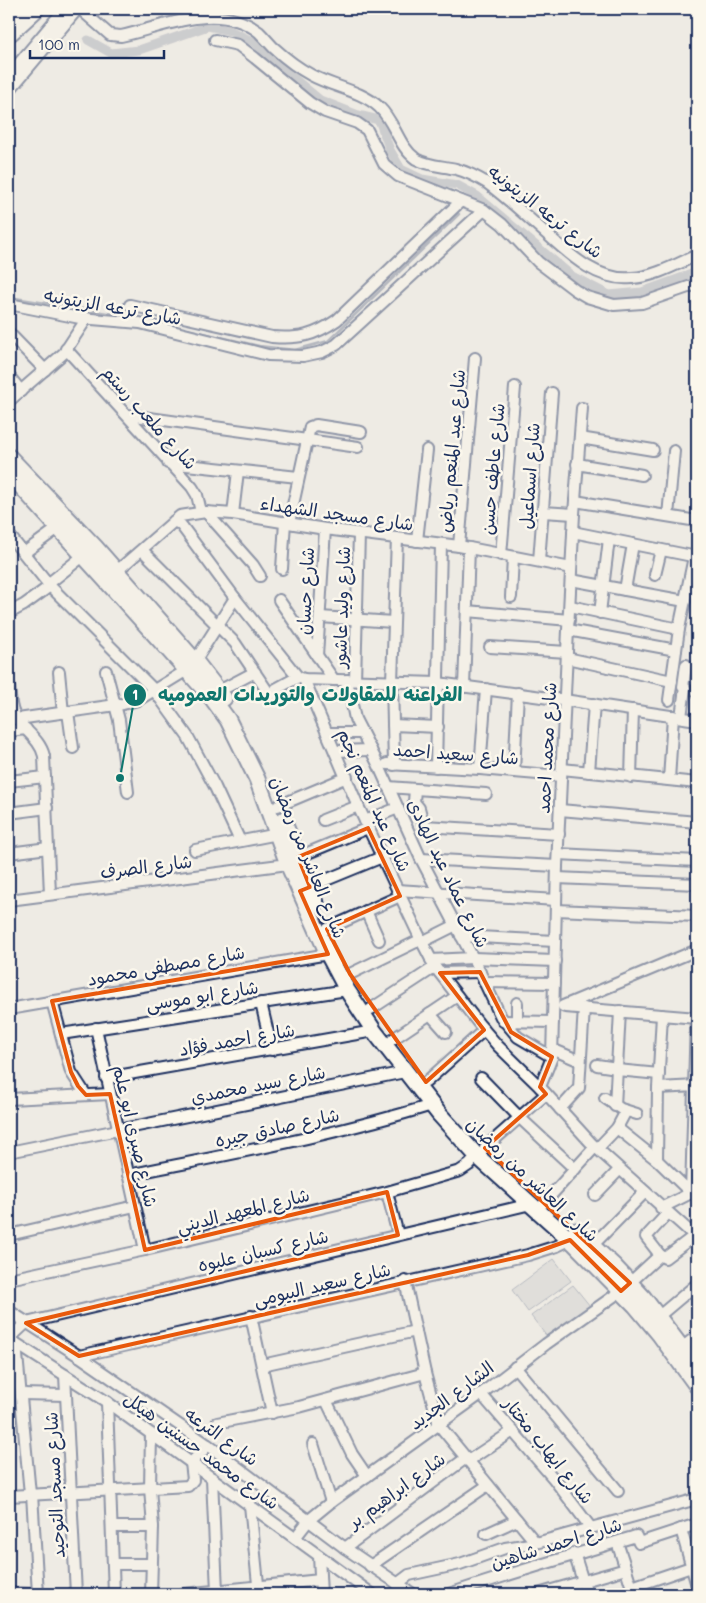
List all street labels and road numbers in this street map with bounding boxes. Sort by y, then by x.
street label: شارع ترعه الزيتونيه [483,159,608,264]
street label: شارع ترعه الزيتونيه [42,282,184,331]
street label: شارع ملعب رستم [95,360,203,476]
street label: شارع عبد المنعم رياض [432,368,473,534]
street label: شارع عاطف حسن [474,402,511,536]
street label: شارع اسماعيل [513,422,546,530]
street label: شارع مسجد الشهداء [259,490,415,537]
street label: شارع وليد عاشور [327,546,356,670]
street label: شارع حسان [291,547,320,635]
street label: شارع محمد احمد [531,682,562,814]
street label: شارع عبد المنعم نجم [330,725,417,877]
street label: شارع سعيد احمد [392,737,520,770]
street label: شارع العاشر من رمضان [265,772,353,942]
street label: شارع عماد عبد الهادى [402,794,496,952]
street label: شارع الصرف [99,848,194,885]
street label: شارع مصطفى محمود [85,939,247,992]
street label: شارع ابو موسى [144,974,260,1017]
street label: شارع احمد فؤاد [177,1017,297,1062]
street label: شارع سيد محمدي [189,1059,328,1111]
street label: شارع صبرى ابو علم [105,1063,164,1210]
street label: شارع صادق جيره [212,1102,342,1153]
street label: شارع العاشر من رمضان [461,1111,604,1247]
street label: شارع المعهد الديني [174,1182,313,1243]
street label: شارع كسبان عليوه [195,1223,331,1278]
street label: شارع سعيد البيومى [251,1257,393,1312]
street label: الشارع الجديد [404,1355,499,1436]
street label: شارع محمد حسنين هيكل [119,1386,284,1515]
street label: شارع ايهاب مختار [496,1390,599,1509]
street label: شارع الترعه [180,1401,264,1472]
street label: شارع مسجد التوحيد [38,1411,71,1559]
street label: شارع ابراهيم بر [341,1446,452,1537]
street label: شارع احمد شاهين [487,1512,625,1575]

